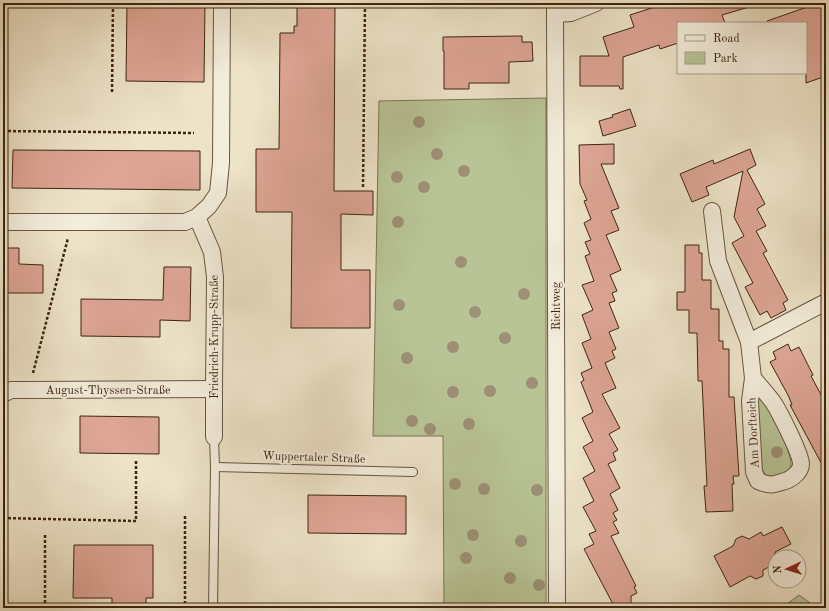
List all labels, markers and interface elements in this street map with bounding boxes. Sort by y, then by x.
legend [677,22,807,74]
text: Road [713,33,740,45]
text: Park [713,53,738,65]
street label: Friedrich-Krupp-Straße [209,275,221,399]
street label: Richtweg [551,281,563,330]
street label: August-Thyssen-Straße [46,385,171,397]
street label: Am Dorfteich [746,397,762,469]
street label: Wuppertaler Straße [262,450,366,466]
north arrow [767,549,807,589]
text: N [773,564,784,574]

